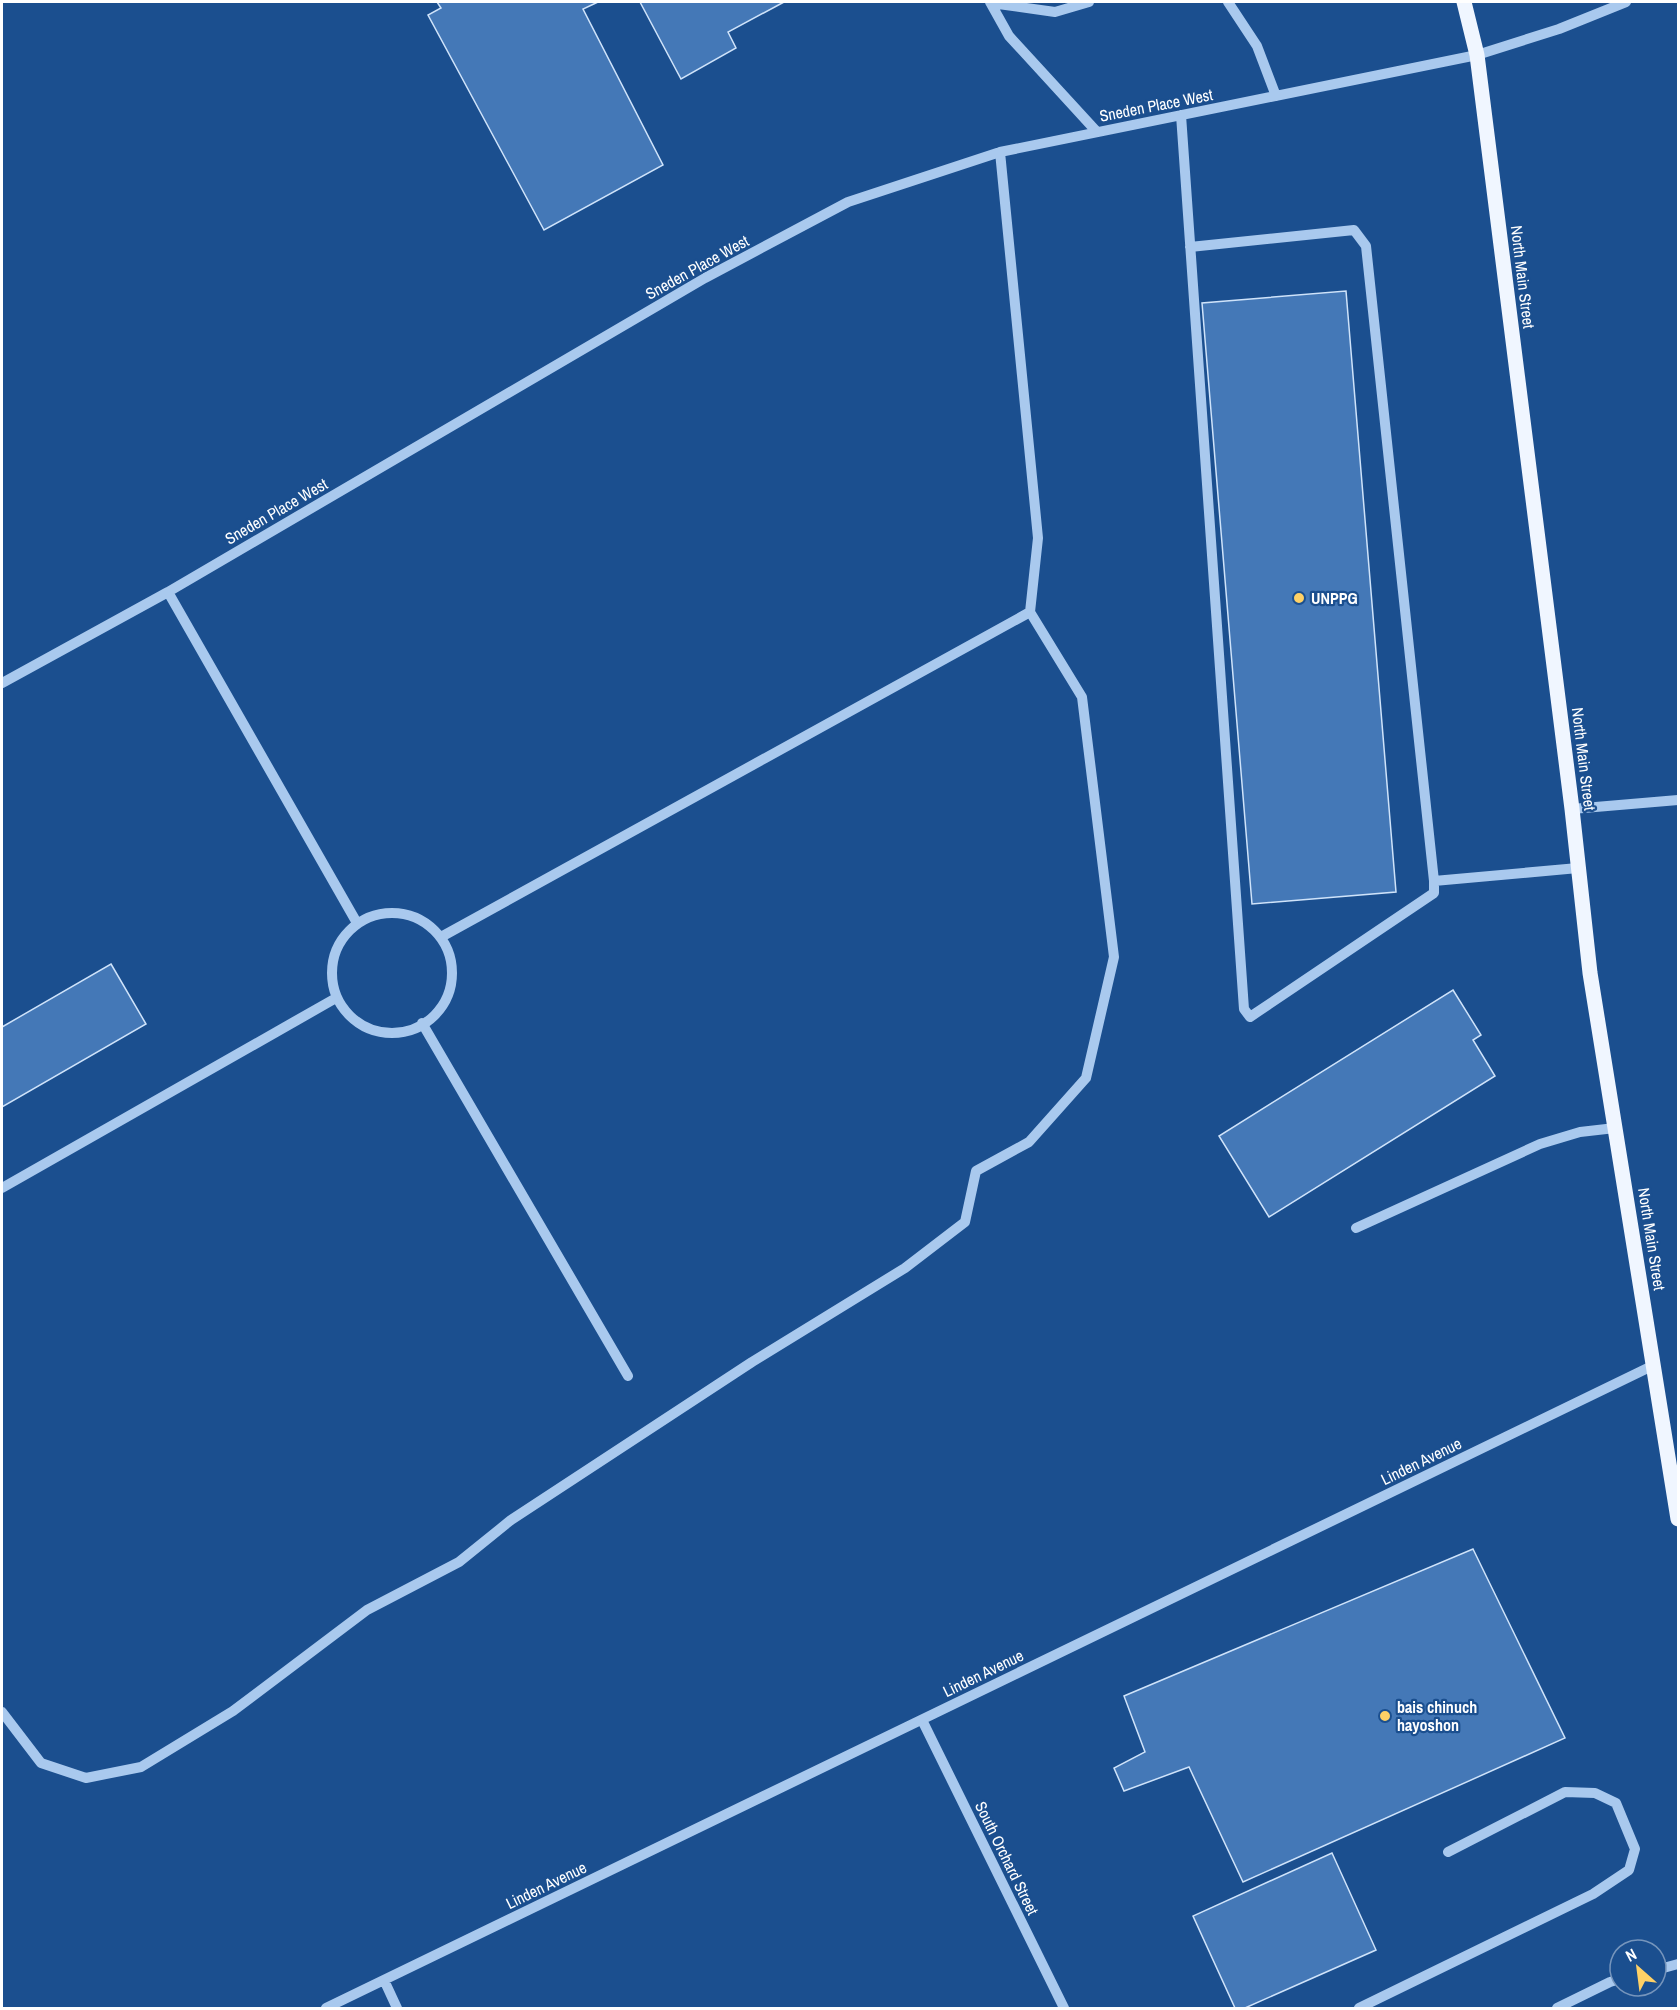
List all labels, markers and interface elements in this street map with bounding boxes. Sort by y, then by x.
street label: Sneden Place West [1097,83,1215,127]
street label: North Main Street [1506,224,1540,330]
street label: Sneden Place West [641,229,753,305]
street label: Sneden Place West [221,473,332,549]
place label: UNPPG [1311,587,1358,609]
marker: UNPPG [1292,591,1306,605]
street label: North Main Street [1567,706,1601,812]
street label: North Main Street [1633,1186,1671,1292]
street label: Linden Avenue [1377,1432,1465,1490]
street label: Linden Avenue [939,1644,1027,1702]
place label: bais chinuch hayoshon [1397,1696,1477,1736]
marker: bais chinuch hayoshon [1378,1709,1392,1723]
street label: South Orchard Street [970,1797,1044,1919]
street label: Linden Avenue [502,1856,590,1914]
north arrow [1608,1938,1668,1998]
text: N [1622,1943,1640,1967]

